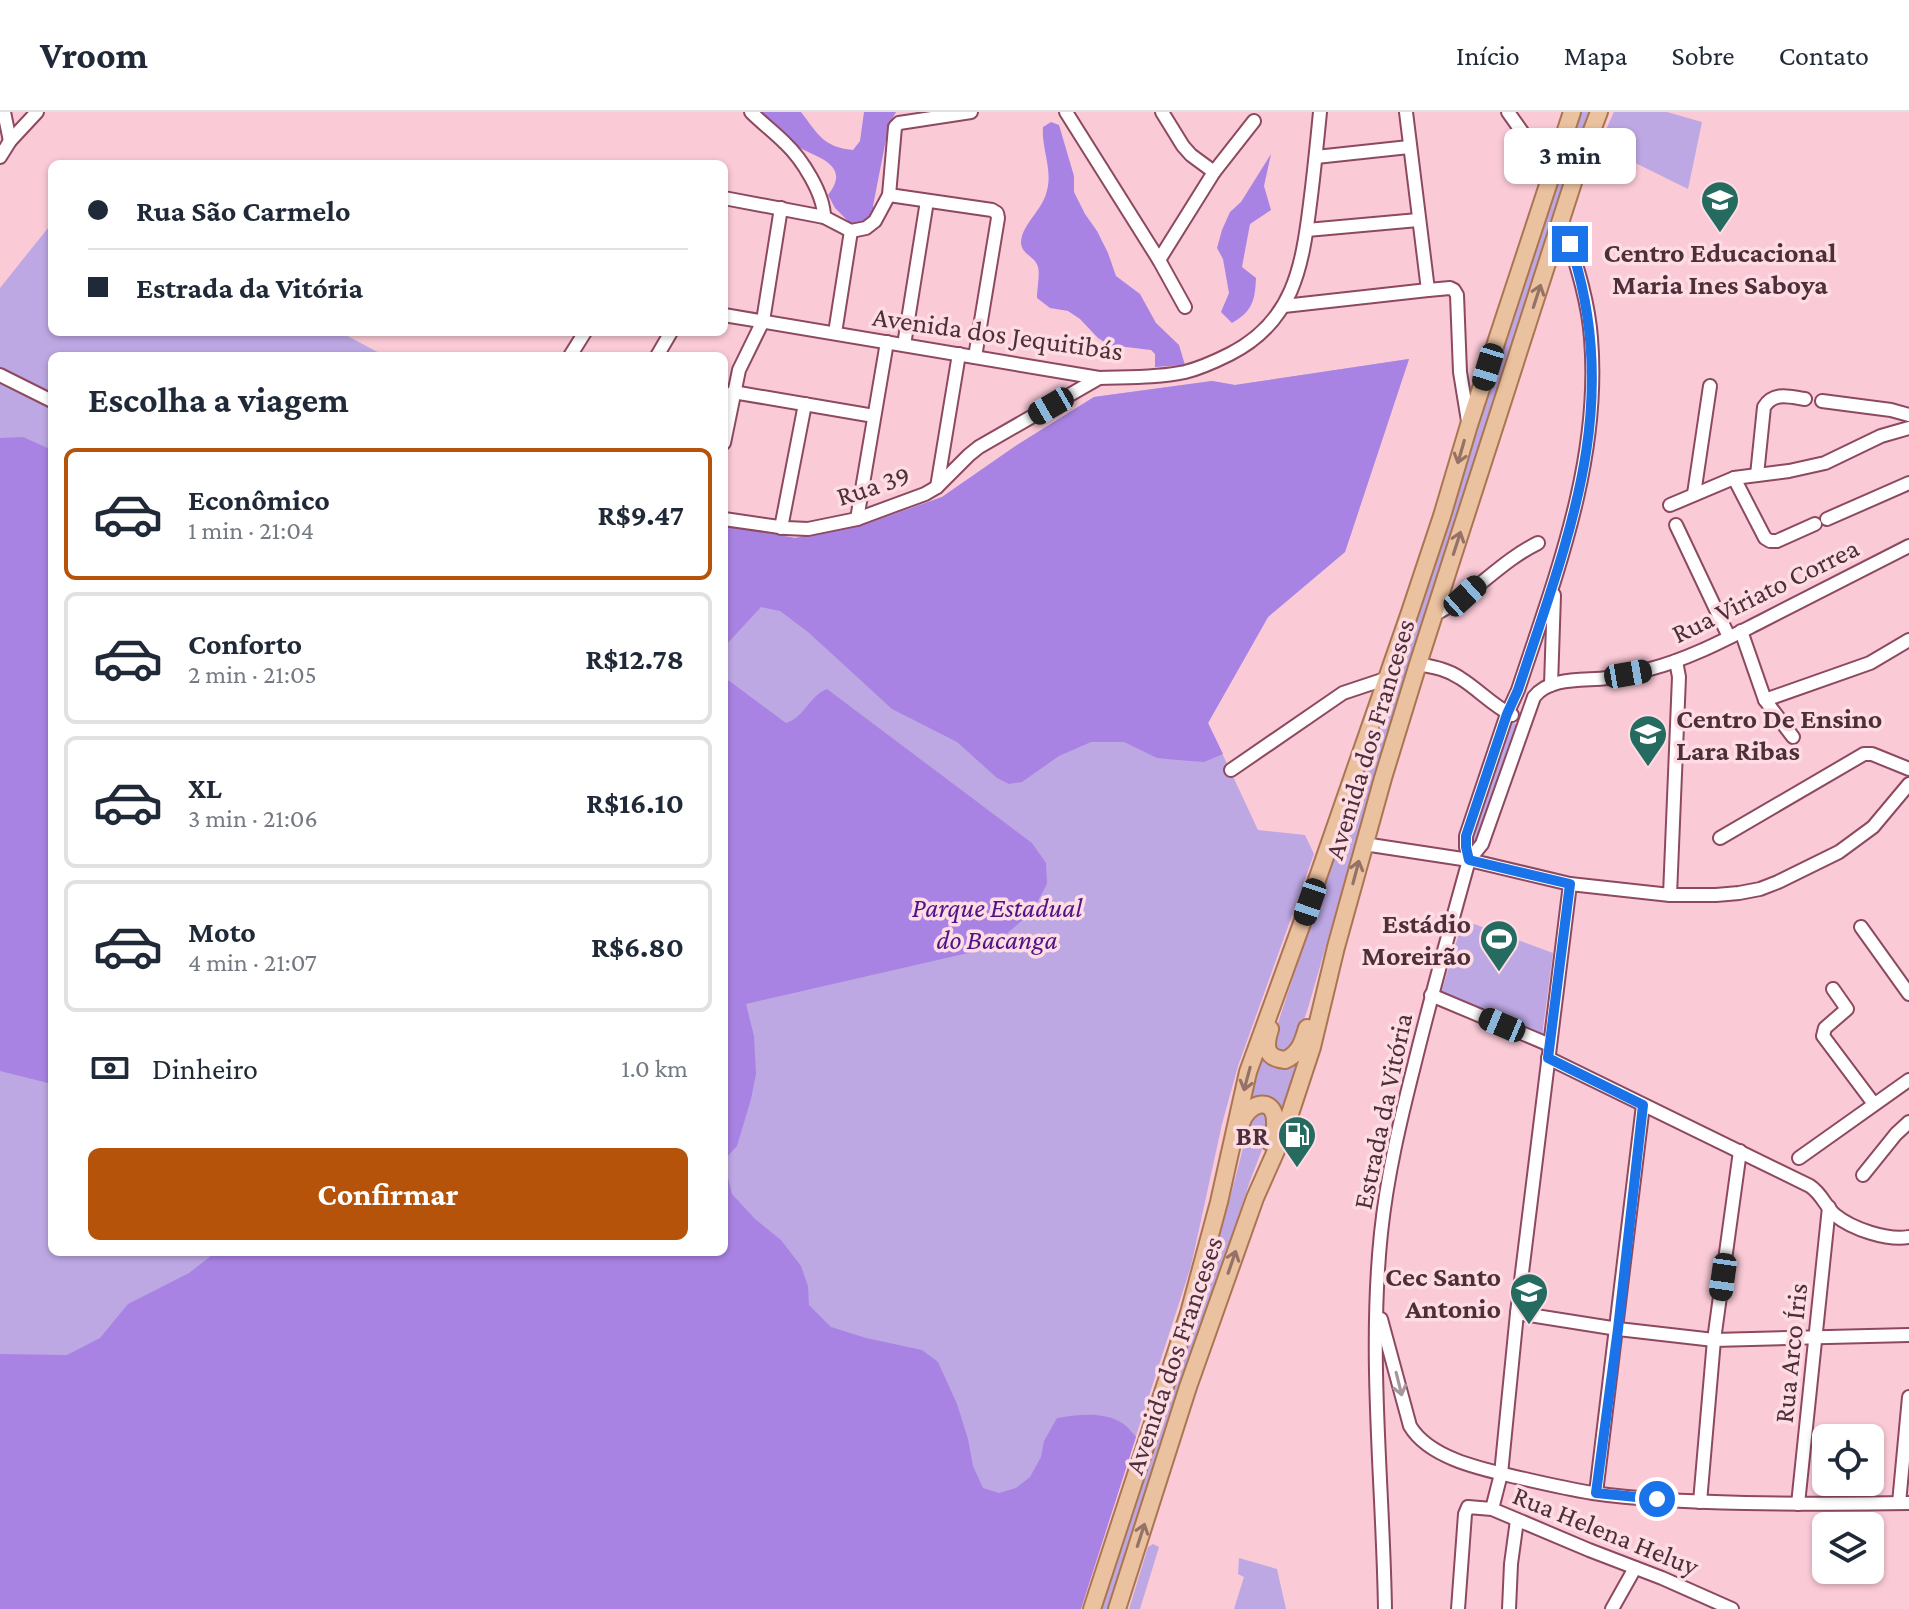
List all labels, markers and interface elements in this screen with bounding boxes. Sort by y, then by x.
text: Vroom [40,34,148,76]
text: Início [1456,40,1520,71]
text: Mapa [1564,40,1628,71]
text: Sobre [1672,40,1735,71]
text: Contato [1779,40,1869,71]
callout: 3 min [1504,128,1636,184]
text: 3 min [1539,141,1601,170]
school or university icon: Centro Educacional Maria Ines Saboya [1699,179,1741,234]
text: Rua São Carmelo [136,194,351,227]
route end [1552,226,1588,262]
place label: Centro Educacional Maria Ines Saboya [1604,237,1836,300]
text: Estrada da Vitória [136,271,363,304]
one-way arrow [1531,283,1546,308]
street label: Avenida dos Jequitibás [871,301,1125,366]
car [1470,341,1506,393]
text: Escolha a viagem [88,380,349,420]
car [1024,384,1078,428]
one-way arrow [1453,439,1468,465]
street label: Rua 39 [832,459,914,512]
icon: car [92,478,164,550]
text: Econômico [188,483,330,516]
text: R$9.47 [598,498,684,531]
text: 1 min · 21:04 [188,516,314,545]
one-way arrow [1450,530,1465,555]
street label: Rua Viriato Correa [1667,532,1864,649]
car [1439,571,1491,621]
street label: Avenida dos Franceses [1318,615,1421,863]
icon: car [92,622,164,694]
text: Conforto [188,627,302,660]
text: R$12.78 [585,642,684,675]
car [1602,658,1654,690]
text: 2 min · 21:05 [188,660,317,689]
place label: Centro De Ensino Lara Ribas [1676,703,1882,766]
school or university icon: Centro De Ensino Lara Ribas [1627,713,1669,768]
icon: car [92,766,164,838]
text: XL [188,771,222,804]
text: R$16.10 [586,786,684,819]
text: 3 min · 21:06 [188,804,318,833]
one-way arrow [1350,859,1365,885]
car [1291,875,1329,929]
park label: Parque Estadual do Bacanga [912,892,1083,955]
place label: Estádio Moreirão [1362,908,1471,971]
icon: car [92,910,164,982]
text: Moto [188,915,256,948]
sports icon: Estádio Moreirão [1478,918,1520,973]
text: R$6.80 [591,930,684,963]
text: 4 min · 21:07 [188,948,317,977]
car [1475,1005,1529,1045]
street label: Estrada da Vitória [1347,1010,1418,1212]
icon: cash [88,1046,132,1090]
text: Dinheiro [152,1052,258,1085]
text: 1.0 km [621,1054,688,1083]
one-way arrow [1238,1065,1253,1091]
fuel station icon: BR [1276,1114,1318,1169]
place label: BR [1235,1120,1270,1151]
button: Confirmar [88,1148,688,1240]
street label: Avenida dos Franceses [1118,1232,1229,1478]
one-way arrow [1226,1250,1241,1275]
car [1708,1252,1738,1302]
place label: Cec Santo Antonio [1385,1261,1501,1324]
school or university icon: Cec Santo Antonio [1508,1271,1550,1326]
street label: Rua Arco Íris [1768,1281,1813,1425]
one-way arrow [1392,1370,1407,1396]
map controls [1812,1424,1884,1584]
button: locate [1812,1424,1884,1496]
street label: Rua Helena Heluy [1508,1479,1704,1582]
route start [1639,1481,1675,1517]
button: layers [1812,1512,1884,1584]
one-way arrow [1134,1522,1149,1547]

